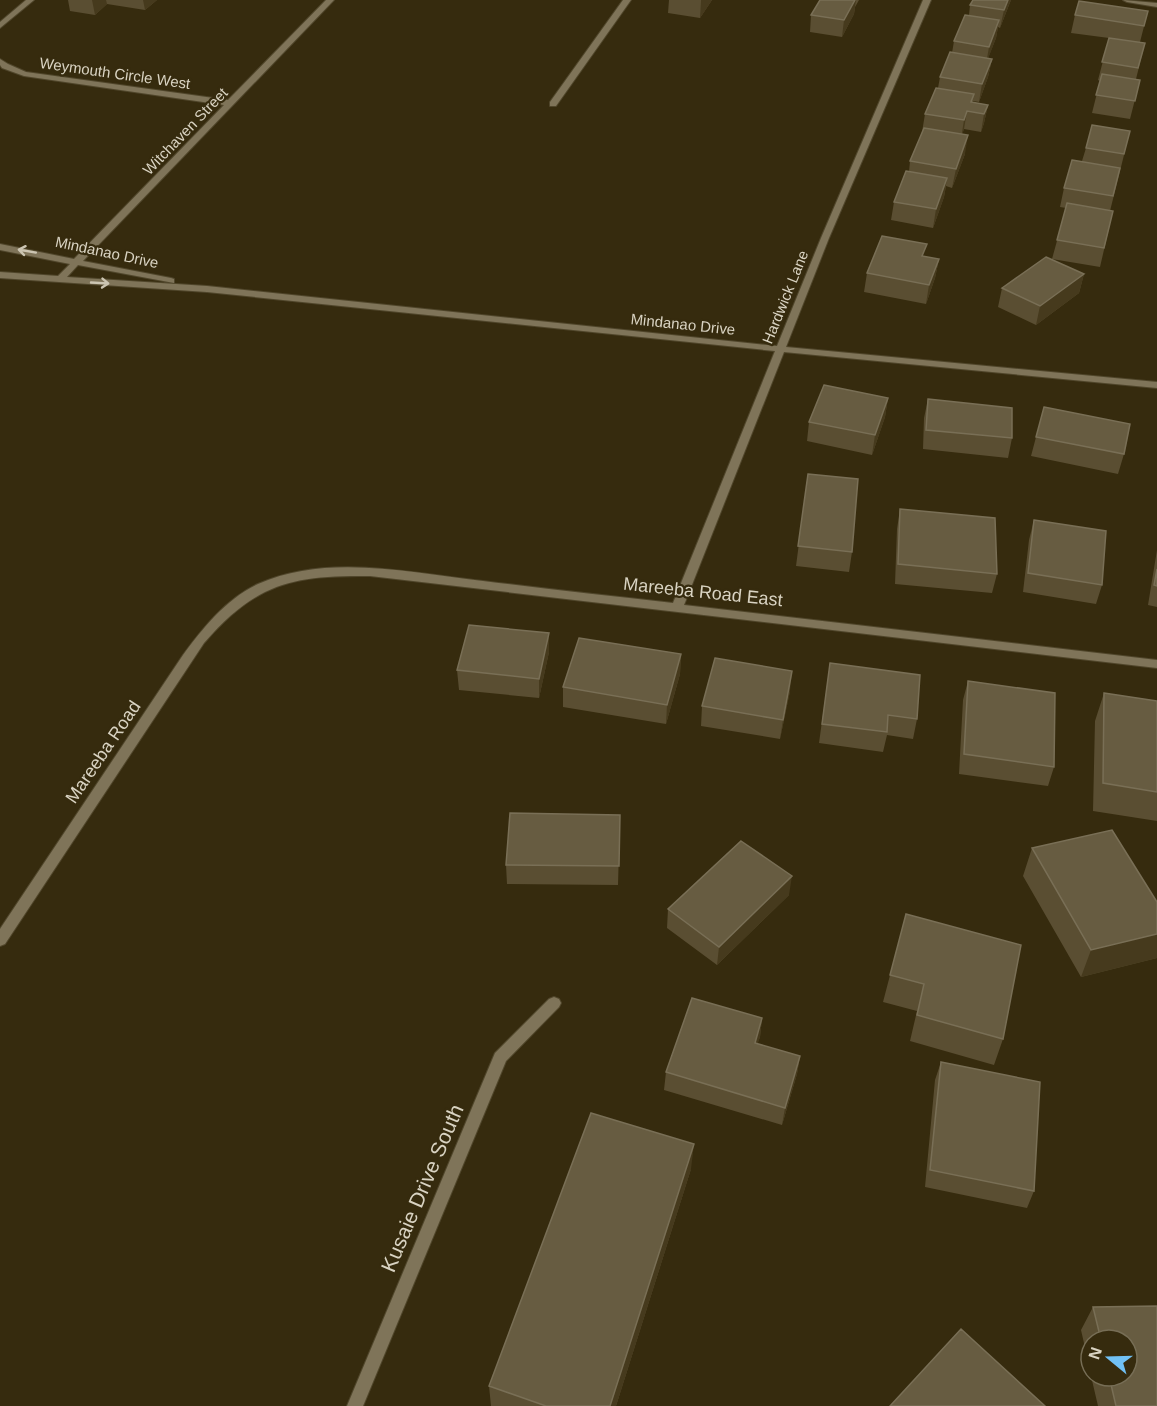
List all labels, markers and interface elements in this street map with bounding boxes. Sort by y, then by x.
street label: Weymouth Circle West [39,54,192,92]
street label: Witchaven Street [139,83,231,178]
street label: Mindanao Drive [54,233,160,271]
one-way arrow [17,245,37,256]
street label: Hardwick Lane [759,248,811,346]
one-way arrow [90,277,110,288]
street label: Mindanao Drive [630,310,736,338]
street label: Mareeba Road East [622,574,784,610]
street label: Mareeba Road [61,697,145,807]
street label: Kusaie Drive South [376,1101,468,1275]
north arrow [1079,1328,1139,1388]
text: N [1085,1345,1105,1362]

